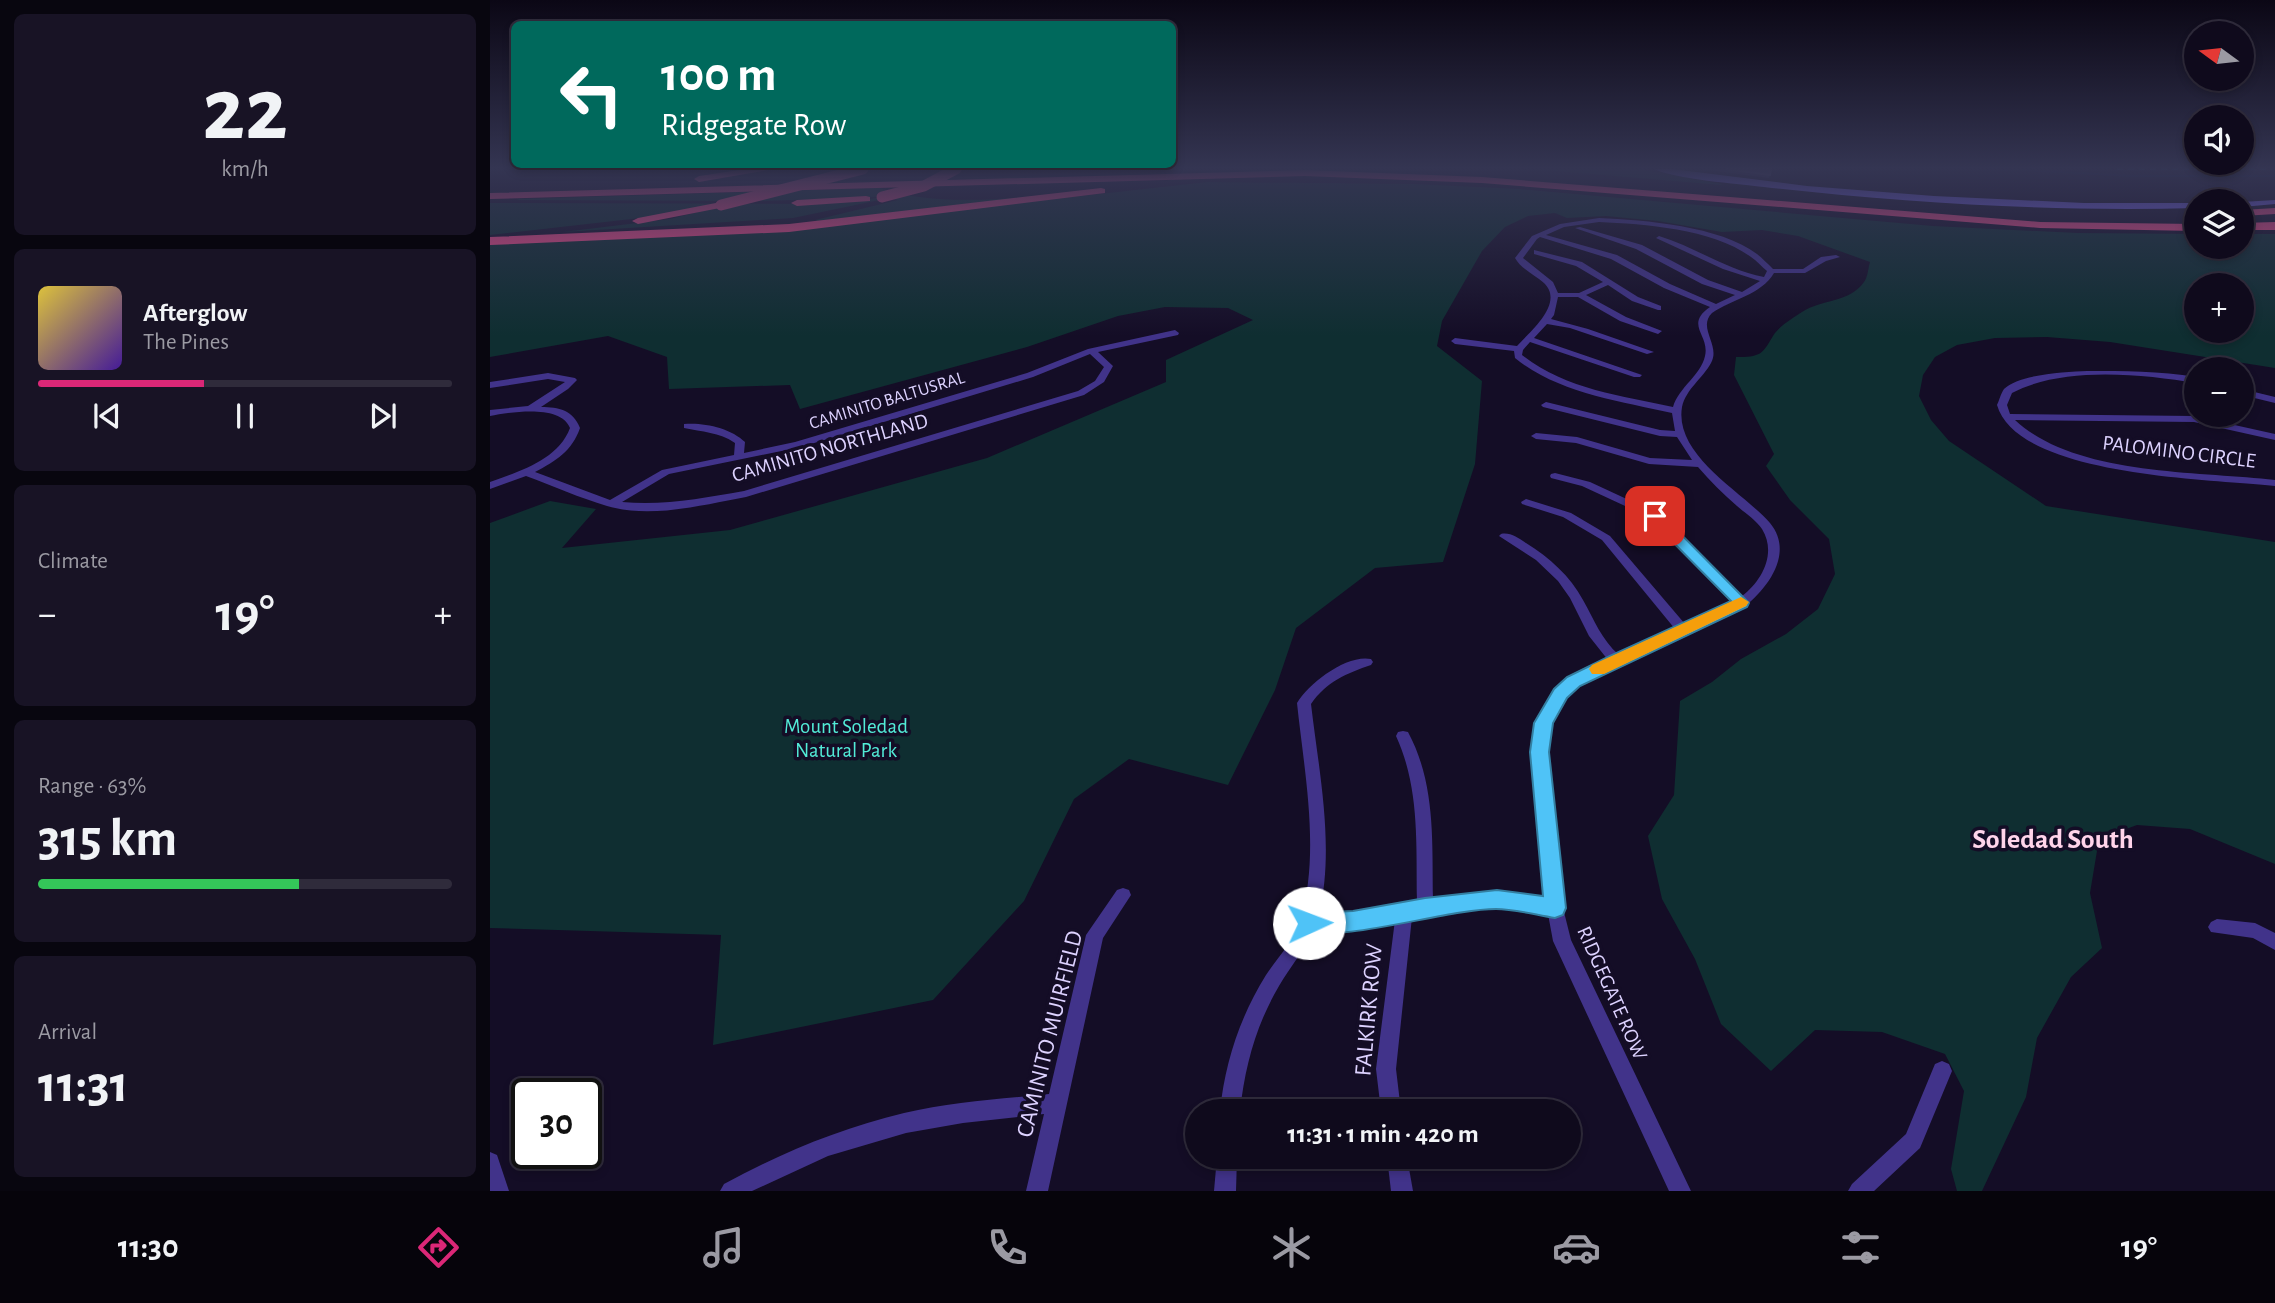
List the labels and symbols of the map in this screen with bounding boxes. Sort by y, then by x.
north arrow [2184,21,2254,91]
street label: CAMINITO BALTUSRAL [807,369,967,433]
street label: CAMINITO NORTHLAND [730,410,930,486]
street label: PALOMINO CIRCLE [2101,432,2257,472]
pin [1625,486,1685,546]
park label: Mount Soledad Natural Park [784,716,908,761]
district label: Soledad South [1972,826,2134,854]
position arrow [1272,886,1346,960]
street label: RIDGEGATE ROW [1573,923,1651,1063]
street label: CAMINITO MUIRFIELD [1013,928,1087,1140]
street label: FALKIRK ROW [1351,942,1387,1077]
speed limit sign: 30 [511,1078,602,1169]

